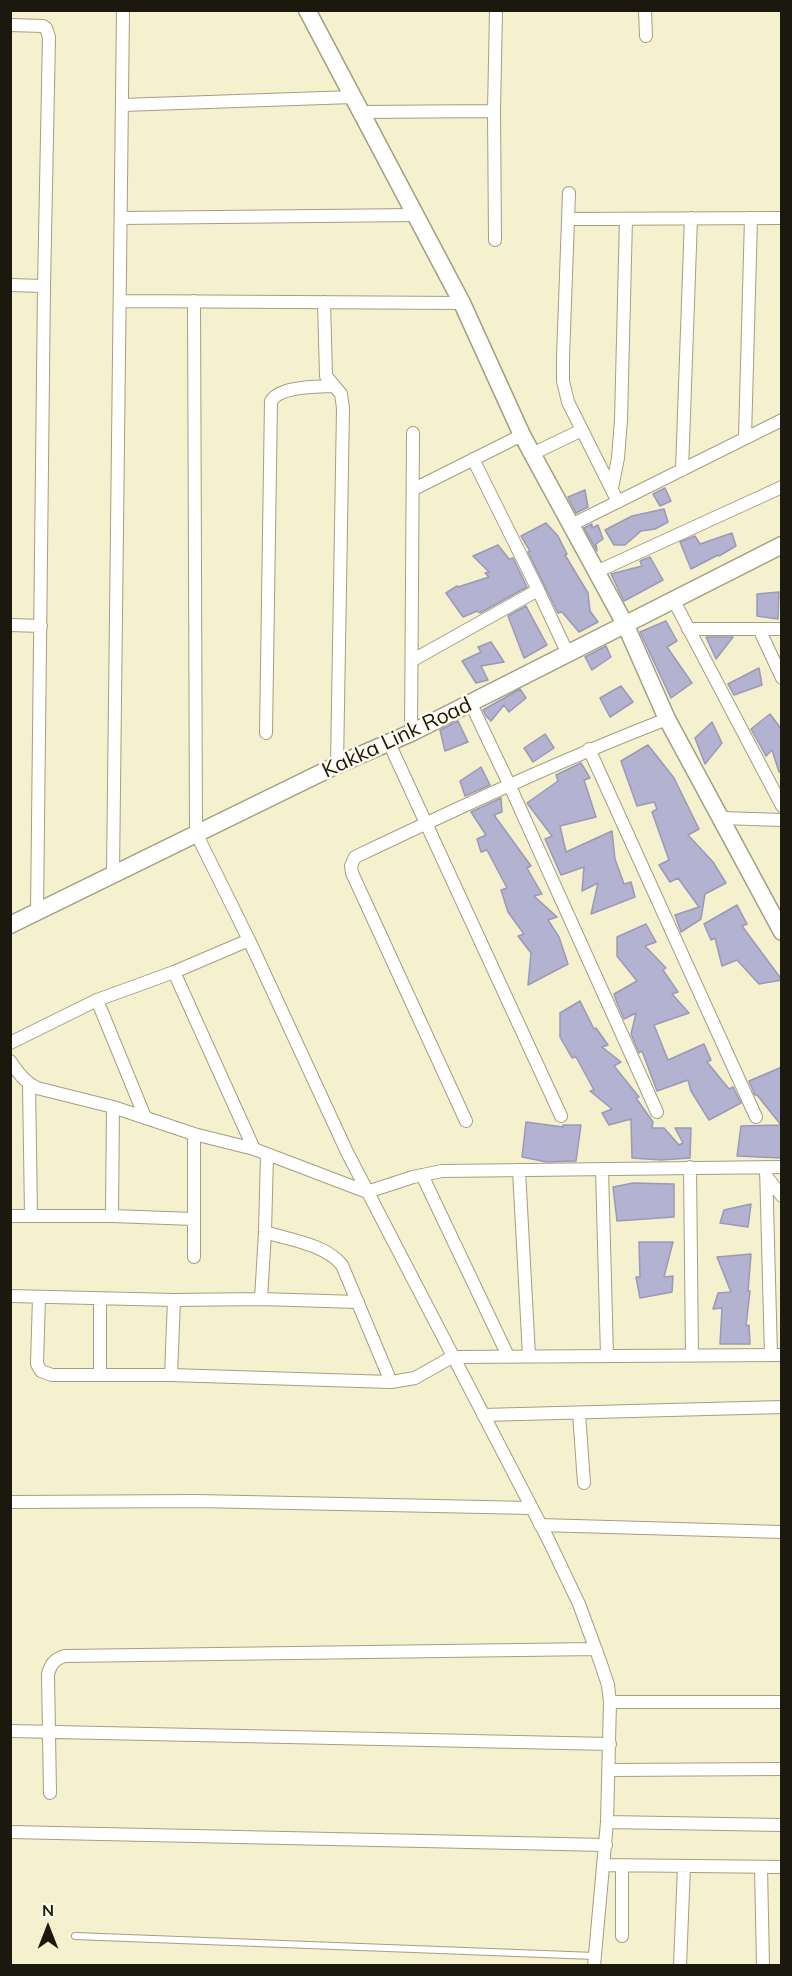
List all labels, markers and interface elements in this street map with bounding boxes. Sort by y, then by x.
street label: Kakka Link Road [318,692,476,784]
north arrow [18,1898,78,1958]
text: N [42,1900,54,1920]

